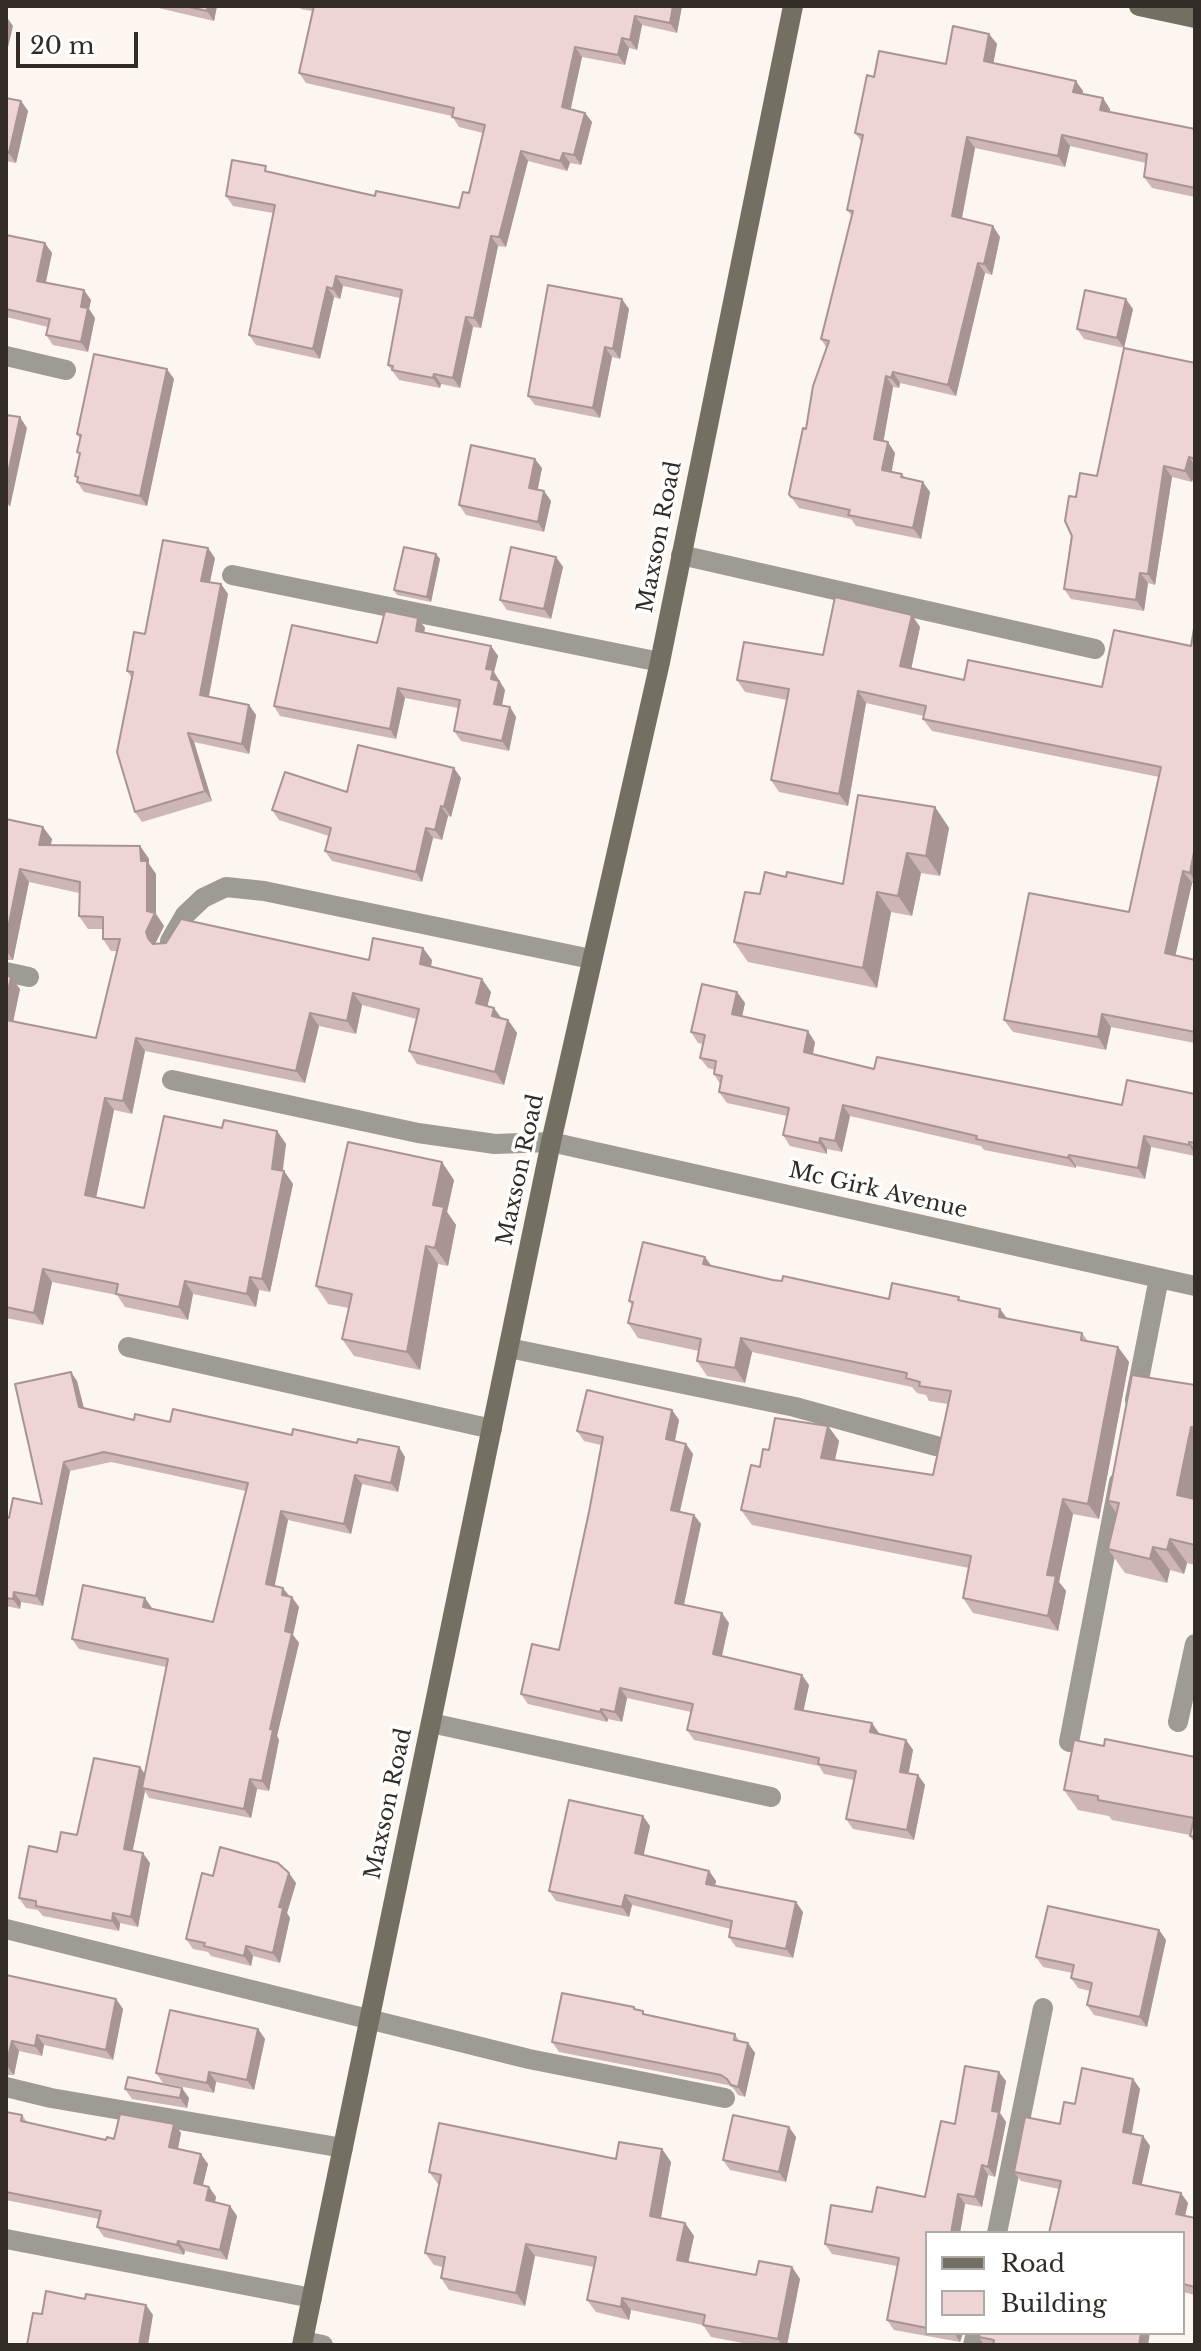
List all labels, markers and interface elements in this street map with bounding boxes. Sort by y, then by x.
scale bar [20,16,142,66]
text: 20 m [30,31,95,60]
street label: Maxson Road [632,459,688,615]
street label: Maxson Road [492,1092,550,1248]
street label: Mc Girk Avenue [786,1158,970,1224]
street label: Maxson Road [360,1726,418,1882]
legend [925,2231,1185,2335]
text: Road [1001,2249,1065,2278]
text: Building [1001,2289,1107,2318]

